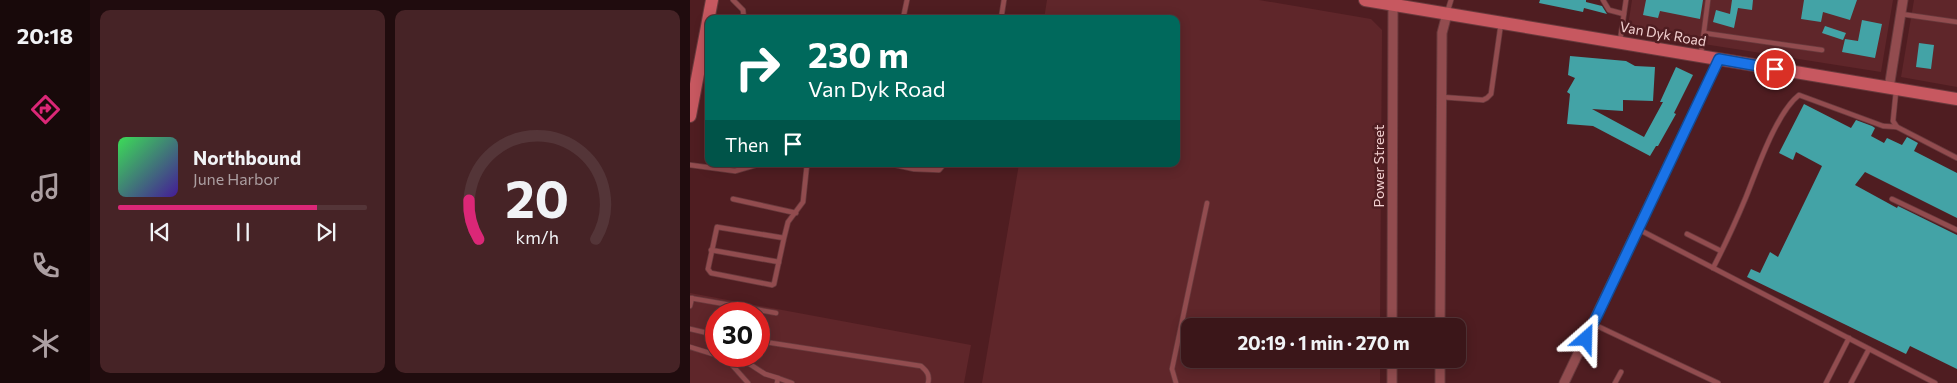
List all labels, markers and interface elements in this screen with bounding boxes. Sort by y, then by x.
street label: Van Dyk Road [1619,18,1708,49]
text: 20:18 [17,22,73,49]
text: 230 m [808,32,909,75]
icon: right [725,35,790,100]
pin [1754,48,1796,90]
icon: arrive [1761,55,1789,83]
text: Van Dyk Road [808,75,945,102]
icon: directions [28,92,63,127]
street label: Power Street [1370,124,1387,207]
icon: arrive [779,130,807,158]
text: Then [725,133,769,156]
text: Northbound [193,146,301,169]
text: 20 [506,165,569,229]
text: June Harbor [193,169,279,188]
icon: music [28,170,63,205]
icon: previous [146,218,174,246]
icon: pause [229,218,257,246]
icon: next [312,218,340,246]
text: km/h [516,226,559,248]
icon: phone [28,248,63,283]
speed limit sign: 30 [705,302,770,367]
position arrow [1559,312,1611,364]
icon: climate [28,326,63,361]
text: 20:19 · 1 min · 270 m [1237,331,1410,354]

